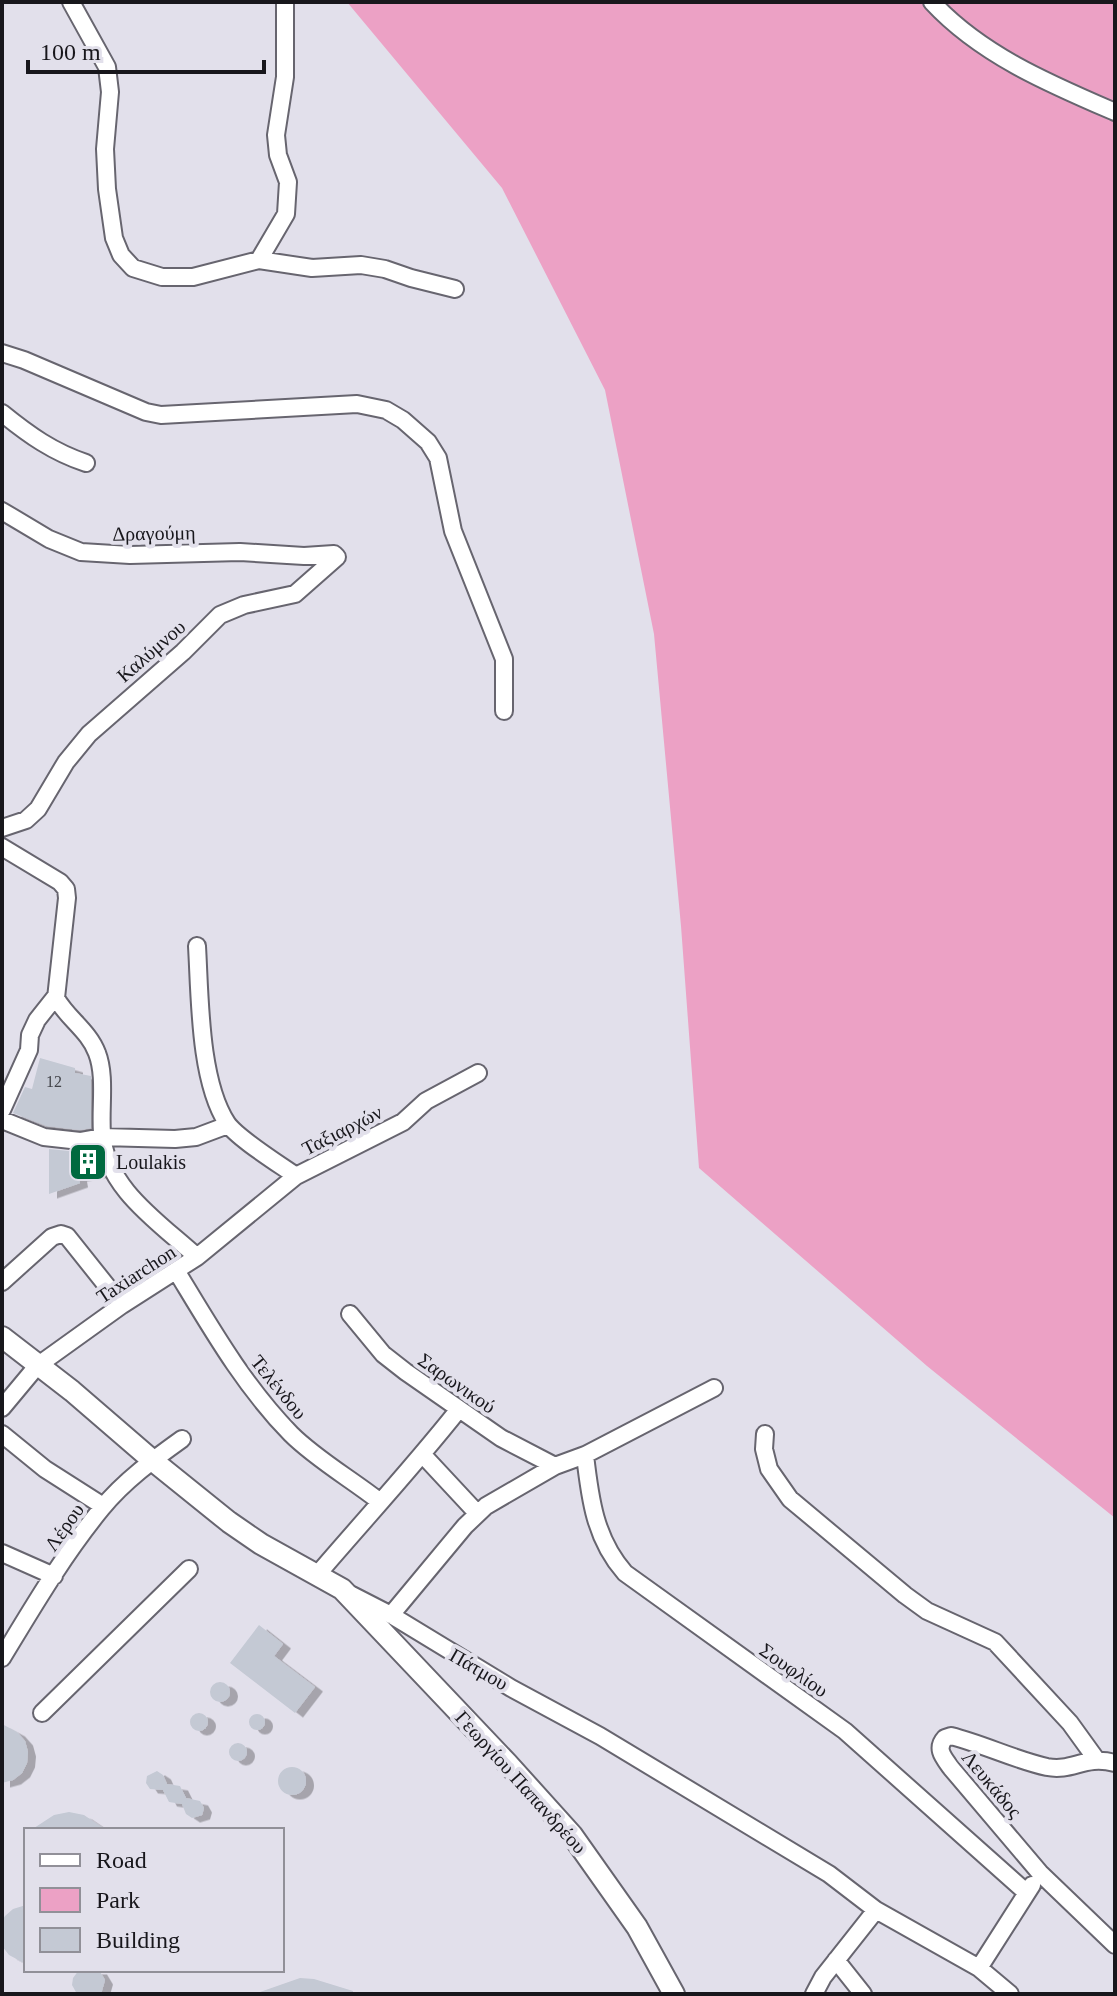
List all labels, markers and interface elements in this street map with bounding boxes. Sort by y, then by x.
scale bar [28,24,264,74]
text: 100 m [40,39,101,65]
street label: Δραγούμη [112,521,196,546]
street label: Καλύμνου [112,615,190,687]
house number: 12 [46,1073,62,1090]
street label: Ταξιαρχών [298,1101,386,1160]
building icon: Loulakis [67,1141,109,1183]
place label: Loulakis [116,1151,186,1173]
street label: Taxiarchon [92,1240,180,1308]
street label: Σαρωνικού [414,1348,500,1418]
street label: Τελένδου [247,1351,311,1423]
street label: Λέρου [40,1499,89,1556]
street label: Σουφλίου [755,1639,832,1702]
street label: Πάτμου [445,1644,512,1695]
street label: Γεωργίου Παπανδρέου [450,1706,591,1859]
street label: Λευκάδος [958,1746,1026,1822]
legend [24,1828,284,1972]
text: Road [96,1847,147,1873]
text: Park [96,1887,140,1913]
text: Building [96,1927,180,1953]

